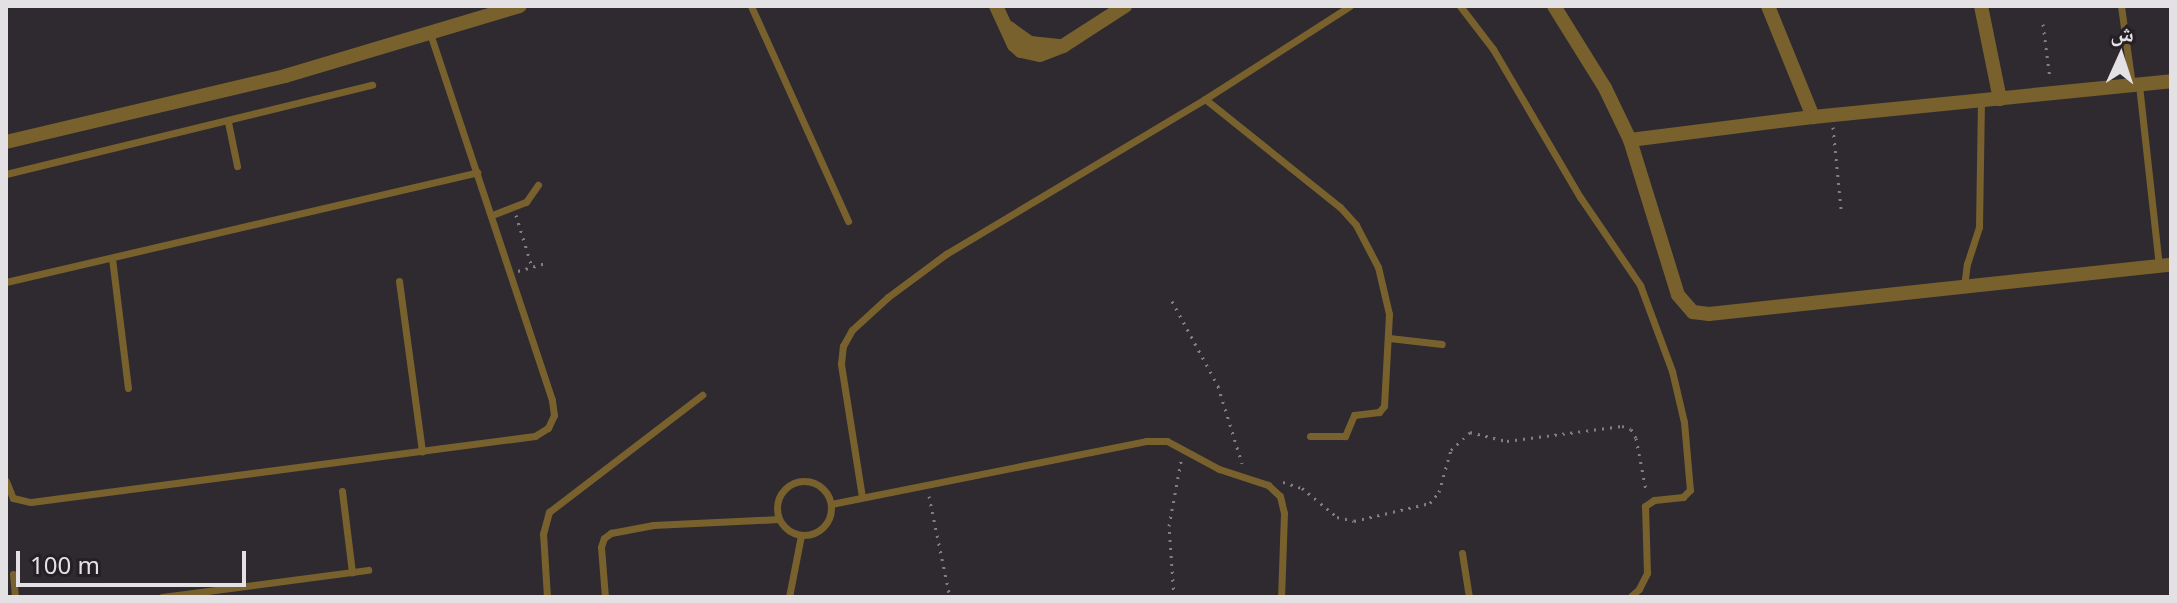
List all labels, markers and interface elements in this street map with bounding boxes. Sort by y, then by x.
north arrow [2081,16,2161,96]
text: ش [2110,16,2135,48]
scale bar [20,535,250,585]
text: 100 m [30,548,100,581]

